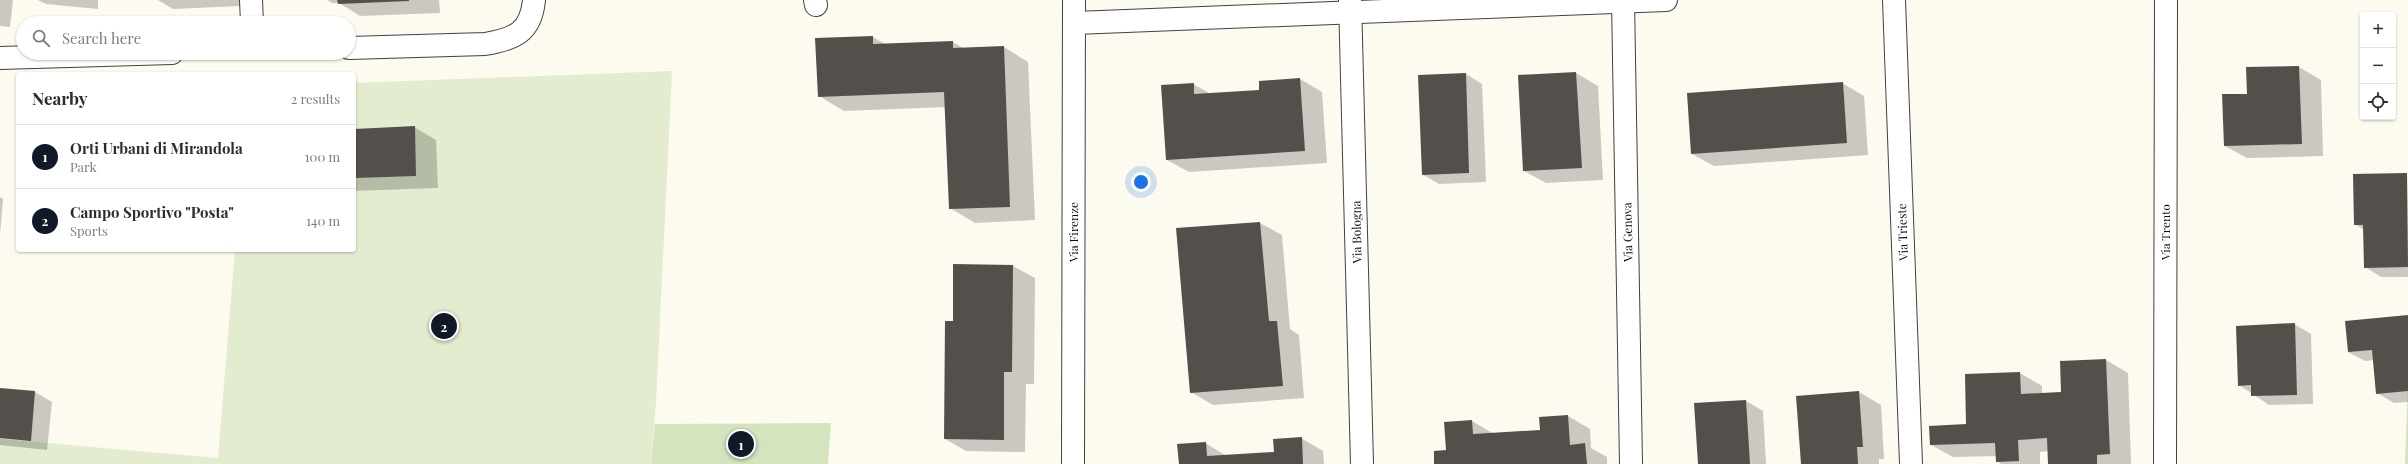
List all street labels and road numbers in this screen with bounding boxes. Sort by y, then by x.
street label: Via Bologna [1347,200,1365,265]
street label: Via Firenze [1065,202,1081,263]
street label: Via Genova [1618,202,1636,263]
street label: Via Trieste [1893,203,1911,262]
street label: Via Trento [2157,204,2173,261]

